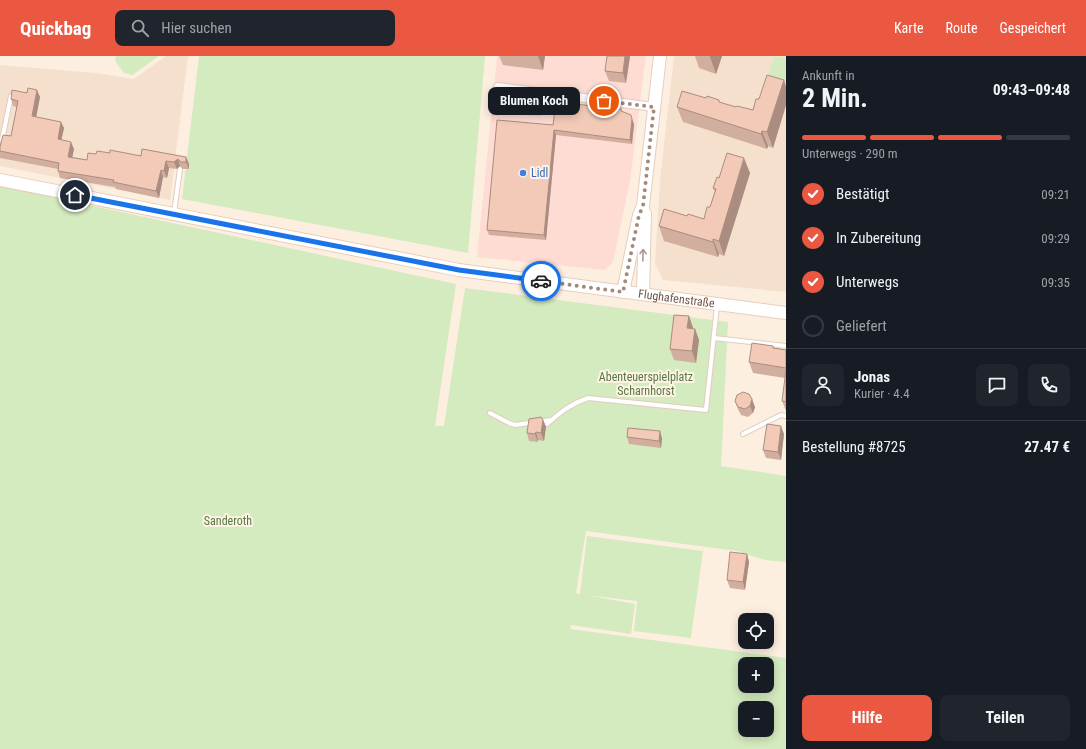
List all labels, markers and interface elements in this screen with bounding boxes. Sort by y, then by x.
search box [115,10,395,46]
text: Quickbag [20,17,91,40]
icon: search [129,17,151,39]
text: Hier suchen [161,19,232,37]
text: Karte [894,20,924,36]
text: Route [946,20,978,36]
text: Gespeichert [1000,20,1066,36]
text: Ankunft in [802,68,854,83]
text: 09:43–09:48 [993,81,1070,99]
text: 2 Min. [802,83,868,113]
pin [587,84,621,118]
callout: Blumen Koch [488,87,580,115]
icon: bag [593,90,615,112]
text: Blumen Koch [500,93,568,108]
text: Unterwegs · 290 m [802,146,898,161]
place label: Lidl [531,166,548,180]
marker: Lidl [518,168,528,178]
pin [58,178,92,212]
icon: check [802,183,824,205]
icon: home [64,184,86,206]
text: Bestätigt [836,185,889,203]
text: 09:21 [1041,187,1070,202]
icon: check [802,227,824,249]
text: In Zubereitung [836,229,921,247]
text: 09:29 [1041,231,1070,246]
one-way arrow [640,249,647,262]
courier [521,261,561,301]
icon: car [530,270,552,292]
icon: check [802,271,824,293]
text: Unterwegs [836,273,899,291]
text: 09:35 [1041,275,1070,290]
street label: Flughafenstraße [637,287,716,311]
text: Geliefert [836,317,887,335]
button: person [802,364,844,406]
button: chat [976,364,1018,406]
button: phone [1028,364,1070,406]
text: Jonas [854,368,890,386]
park label: Abenteuerspielplatz Scharnhorst [599,370,693,398]
text: Kurier · 4.4 [854,386,910,401]
text: Bestellung #8725 [802,438,906,456]
text: 27.47 € [1024,438,1070,456]
park label: Sanderoth [204,514,252,528]
map controls [738,613,774,737]
button: locate [738,613,774,649]
button: + [738,657,774,693]
button: Hilfe [802,695,932,741]
button: Teilen [940,695,1070,741]
button: − [738,701,774,737]

